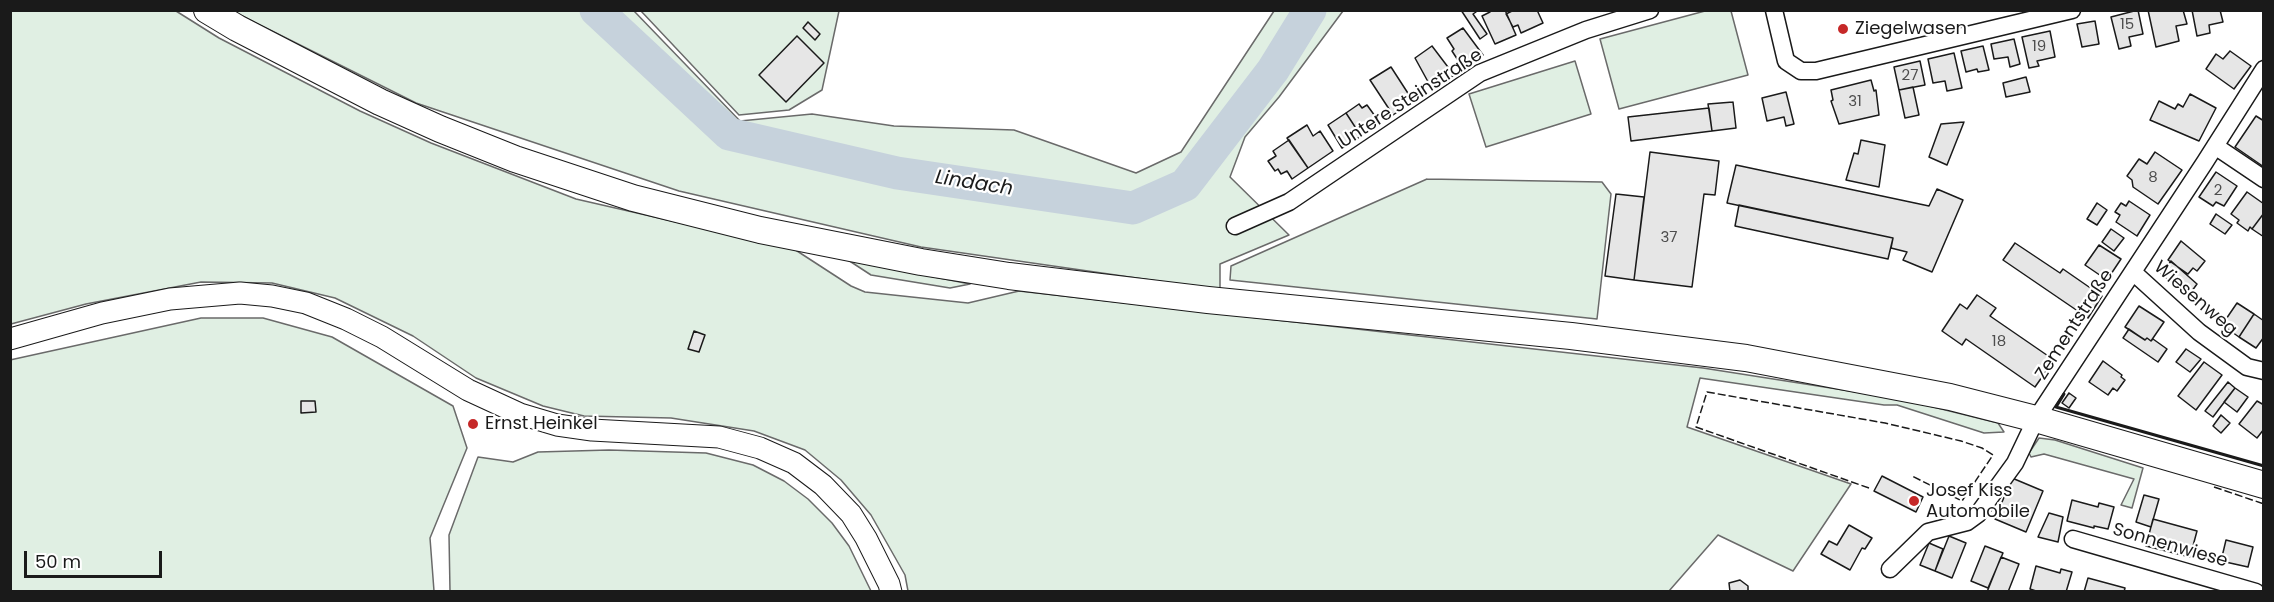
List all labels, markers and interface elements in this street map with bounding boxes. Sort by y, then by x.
house number: 15 [2120,16,2134,34]
place label: Ziegelwasen [1855,18,1967,40]
marker: Ziegelwasen [1836,22,1850,36]
house number: 19 [2032,38,2046,56]
street label: Untere Steinstraße [1335,45,1487,153]
house number: 27 [1902,67,1918,85]
house number: 31 [1848,93,1862,111]
water label: Lindach [933,166,1015,202]
house number: 8 [2148,169,2158,187]
house number: 2 [2214,182,2222,200]
house number: 37 [1660,229,1678,247]
street label: Wiesenweg [2149,257,2241,341]
street label: Zementstraße [2031,266,2119,384]
house number: 18 [1992,333,2006,351]
place label: Ernst Heinkel [485,413,598,435]
marker: Ernst Heinkel [466,417,480,431]
place label: Josef Kiss Automobile [1926,480,2030,522]
marker: Josef Kiss Automobile [1907,494,1921,508]
street label: Sonnenwiese [2110,519,2230,573]
scale bar [27,539,165,577]
text: 50 m [35,549,81,574]

